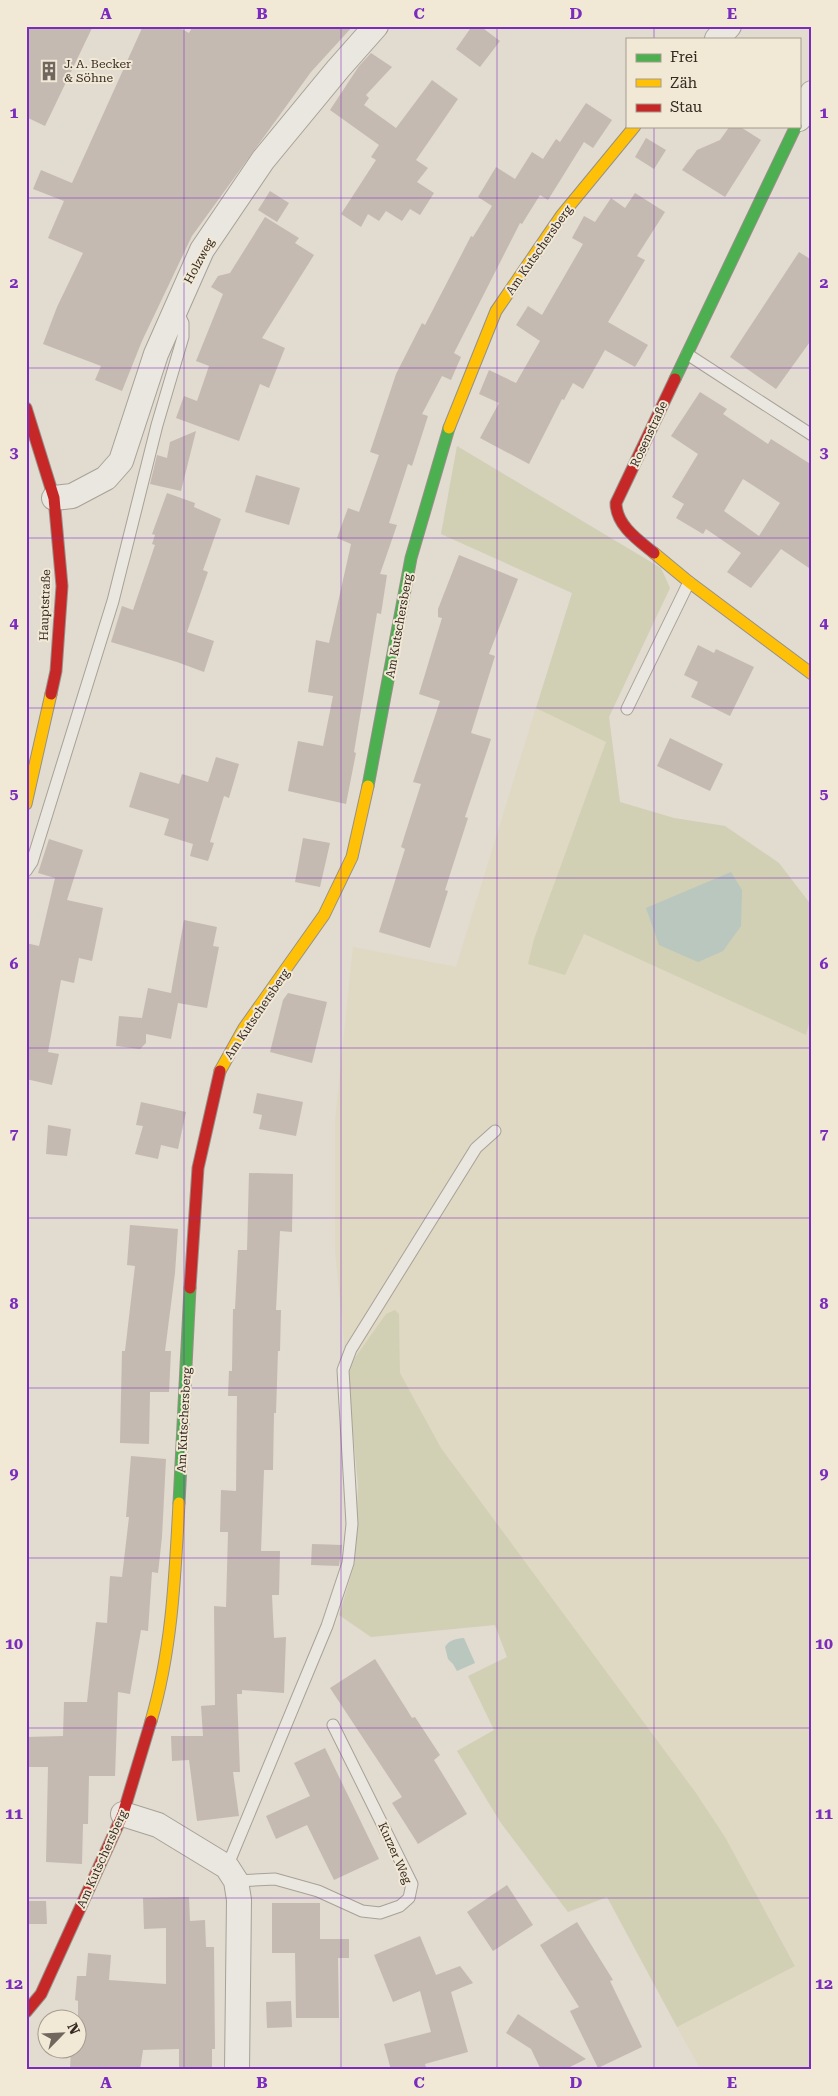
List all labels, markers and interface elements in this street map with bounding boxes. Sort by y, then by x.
text: A [100,4,112,23]
text: B [256,4,268,23]
text: C [413,4,425,23]
text: D [570,4,583,23]
text: E [727,4,737,23]
legend [626,38,800,128]
text: Frei [670,48,698,66]
place label: J. A. Becker & Söhne [64,57,131,85]
building icon: J. A. Becker & Söhne [38,60,60,82]
text: Zäh [670,74,698,92]
text: Stau [670,98,703,116]
text: 1 [10,103,19,122]
text: 1 [820,103,829,122]
street label: Am Kutschersberg [503,202,575,297]
street label: Holzweg [181,236,217,286]
text: 2 [10,273,19,292]
text: 2 [820,273,829,292]
street label: Rosenstraße [628,398,671,469]
text: 3 [10,443,19,462]
text: 3 [820,443,829,462]
street label: Hauptstraße [37,569,53,641]
street label: Am Kutschersberg [383,572,415,679]
text: 4 [10,613,19,632]
text: 4 [820,613,829,632]
text: 5 [10,784,19,803]
text: 5 [820,784,829,803]
text: 6 [10,954,19,973]
text: 6 [820,954,829,973]
street label: Am Kutschersberg [222,966,293,1062]
text: 7 [10,1124,19,1143]
text: 7 [820,1124,829,1143]
text: 8 [10,1294,19,1313]
text: 8 [820,1294,829,1313]
street label: Am Kutschersberg [174,1367,194,1473]
text: 9 [10,1464,19,1483]
text: 9 [820,1464,829,1483]
text: 10 [5,1634,23,1653]
text: 10 [815,1634,833,1653]
text: 11 [5,1804,23,1823]
text: 11 [815,1804,833,1823]
street label: Am Kutschersberg [74,1808,130,1910]
street label: Kurzer Weg [375,1820,415,1886]
text: 12 [5,1974,23,1993]
text: 12 [815,1974,833,1993]
north arrow [38,2008,88,2058]
text: N [64,2021,83,2037]
text: A [100,2073,112,2092]
text: B [256,2073,268,2092]
text: C [413,2073,425,2092]
text: D [570,2073,583,2092]
text: E [727,2073,737,2092]

